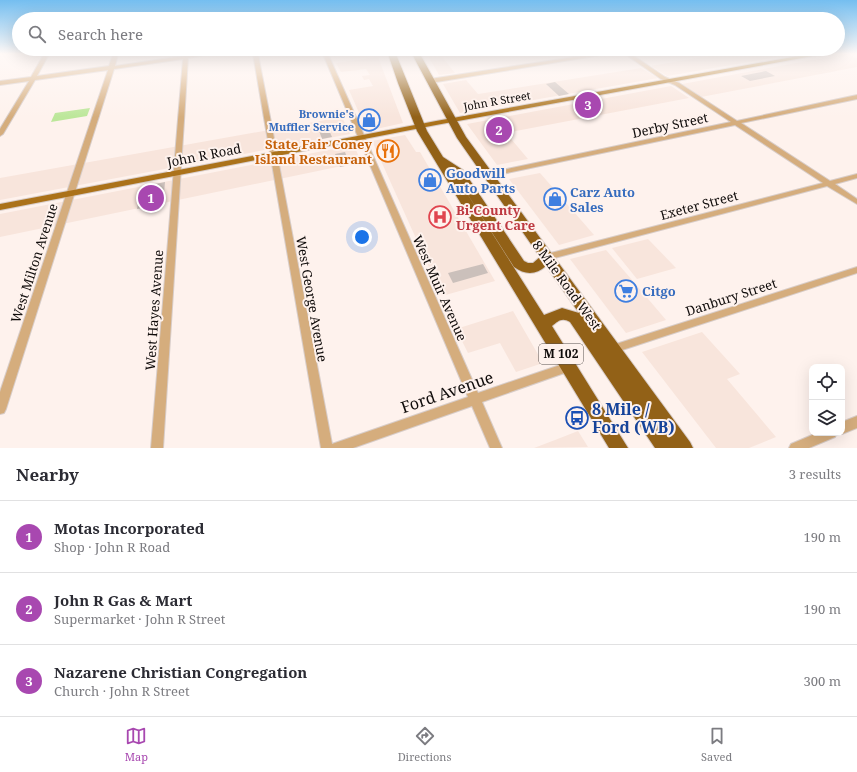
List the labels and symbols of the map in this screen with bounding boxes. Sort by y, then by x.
street label: John R Street [461,87,532,114]
pin: 3 [575,90,601,120]
place label: Brownie's Muffler Service [268,106,354,134]
shop icon: Brownie's Muffler Service [356,107,382,133]
street label: Derby Street [630,108,710,142]
pin: 2 [486,115,512,145]
place label: State Fair Coney Island Restaurant [255,135,372,168]
restaurant icon: State Fair Coney Island Restaurant [375,138,401,164]
street label: John R Road [164,139,243,171]
place label: Goodwill Auto Parts [446,164,515,197]
shop icon: Goodwill Auto Parts [417,167,443,193]
pin: 1 [138,183,164,213]
place label: Carz Auto Sales [570,183,635,216]
shop icon: Carz Auto Sales [542,186,568,212]
street label: Exeter Street [658,186,740,224]
street label: West Milton Avenue [6,201,62,325]
place label: Bi-County Urgent Care [456,201,535,234]
hospital icon: Bi-County Urgent Care [427,204,453,230]
your location [352,227,372,247]
street label: West Muir Avenue [409,232,471,344]
street label: West George Avenue [292,235,332,363]
street label: 8 Mile Road West [528,237,606,334]
street label: West Hayes Avenue [141,249,167,371]
street label: Danbury Street [683,274,779,320]
supermarket icon: Citgo [613,278,639,304]
place label: Citgo [642,282,676,300]
road number: M 102 [539,344,583,364]
street label: Ford Avenue [398,366,496,418]
place label: 8 Mile / Ford (WB) [592,398,675,438]
bus stop icon: 8 Mile / Ford (WB) [564,405,590,431]

